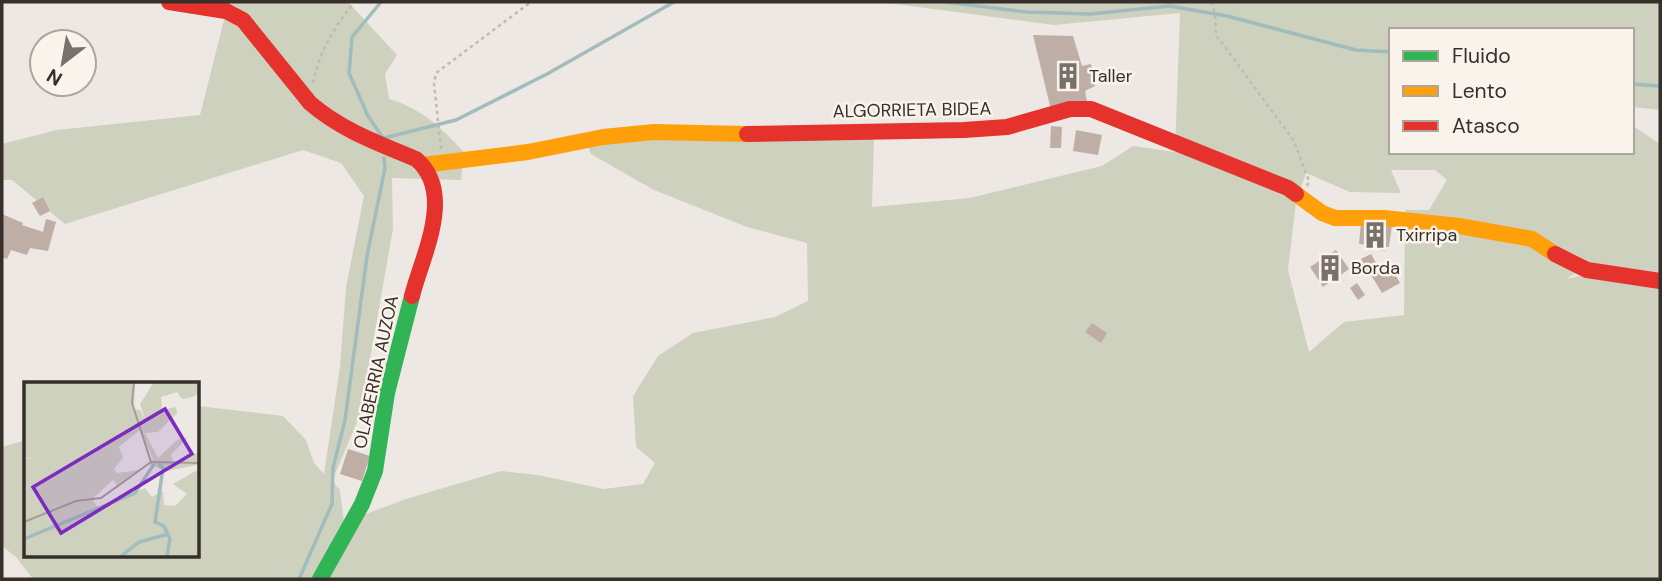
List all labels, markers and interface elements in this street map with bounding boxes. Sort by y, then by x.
north arrow [28,28,98,98]
legend [1389,28,1634,154]
text: Fluido [1452,42,1511,70]
building icon: Taller [1053,61,1083,91]
text: N [42,63,67,91]
place label: Taller [1089,64,1133,88]
text: Lento [1452,77,1507,105]
street label: ALGORRIETA BIDEA [832,97,992,123]
text: Atasco [1452,112,1520,140]
building icon: Txirripa [1360,220,1390,250]
place label: Txirripa [1396,223,1457,247]
building icon: Borda [1315,253,1345,283]
place label: Borda [1351,256,1400,280]
street label: OLABERRIA AUZOA [348,293,404,451]
inset map [24,382,200,556]

